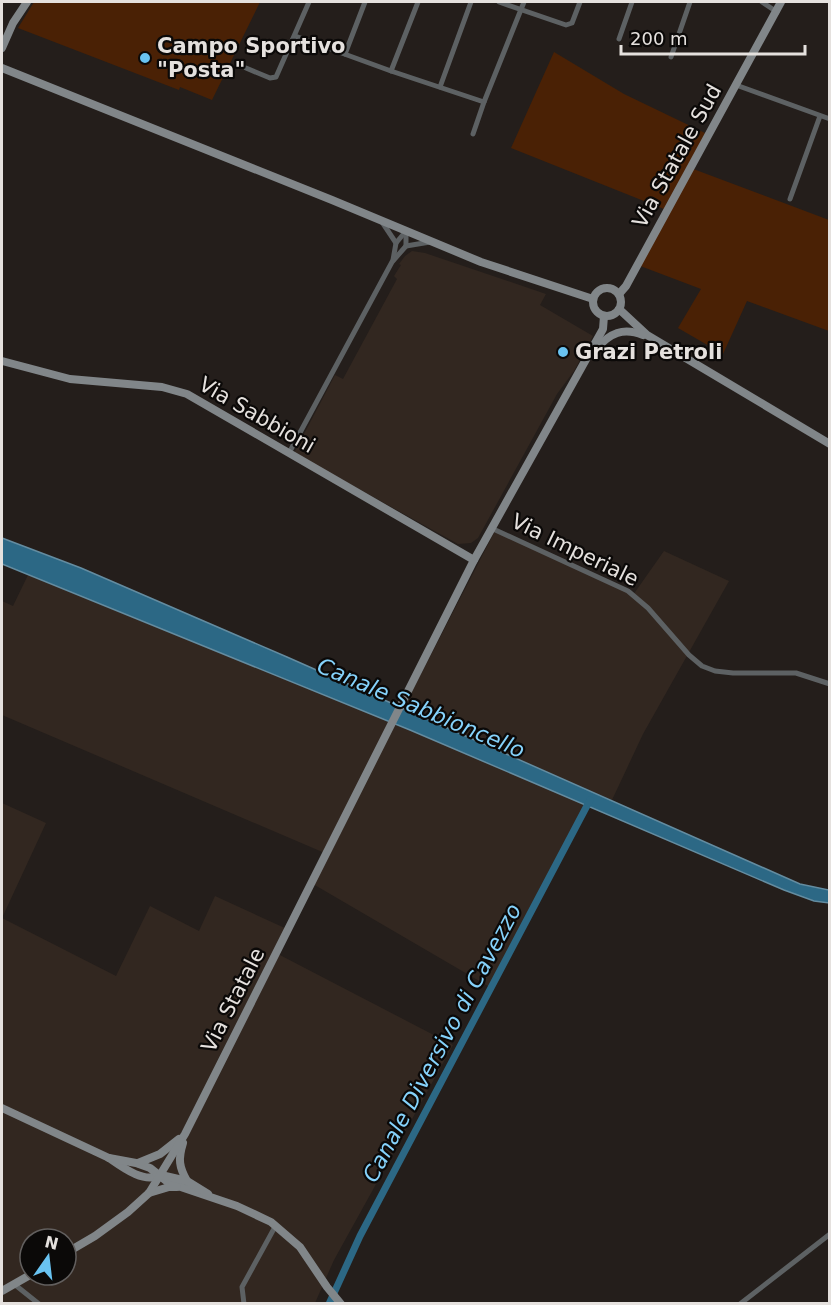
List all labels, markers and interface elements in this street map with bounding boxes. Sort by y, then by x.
scale bar [621,18,806,56]
text: 200 m [630,28,688,49]
place label: Campo Sportivo "Posta" [157,34,346,82]
marker: Campo Sportivo "Posta" [138,51,152,65]
street label: Via Statale Sud [628,80,726,232]
place label: Grazi Petroli [575,340,722,364]
marker: Grazi Petroli [556,345,570,359]
street label: Via Sabbioni [195,372,319,458]
street label: Via Imperiale [508,509,642,591]
water label: Canale Sabbioncello [313,653,529,763]
water label: Canale Diversivo di Cavezzo [358,900,526,1186]
street label: Via Statale [197,944,269,1056]
north arrow [18,1227,78,1287]
text: N [43,1232,60,1254]

